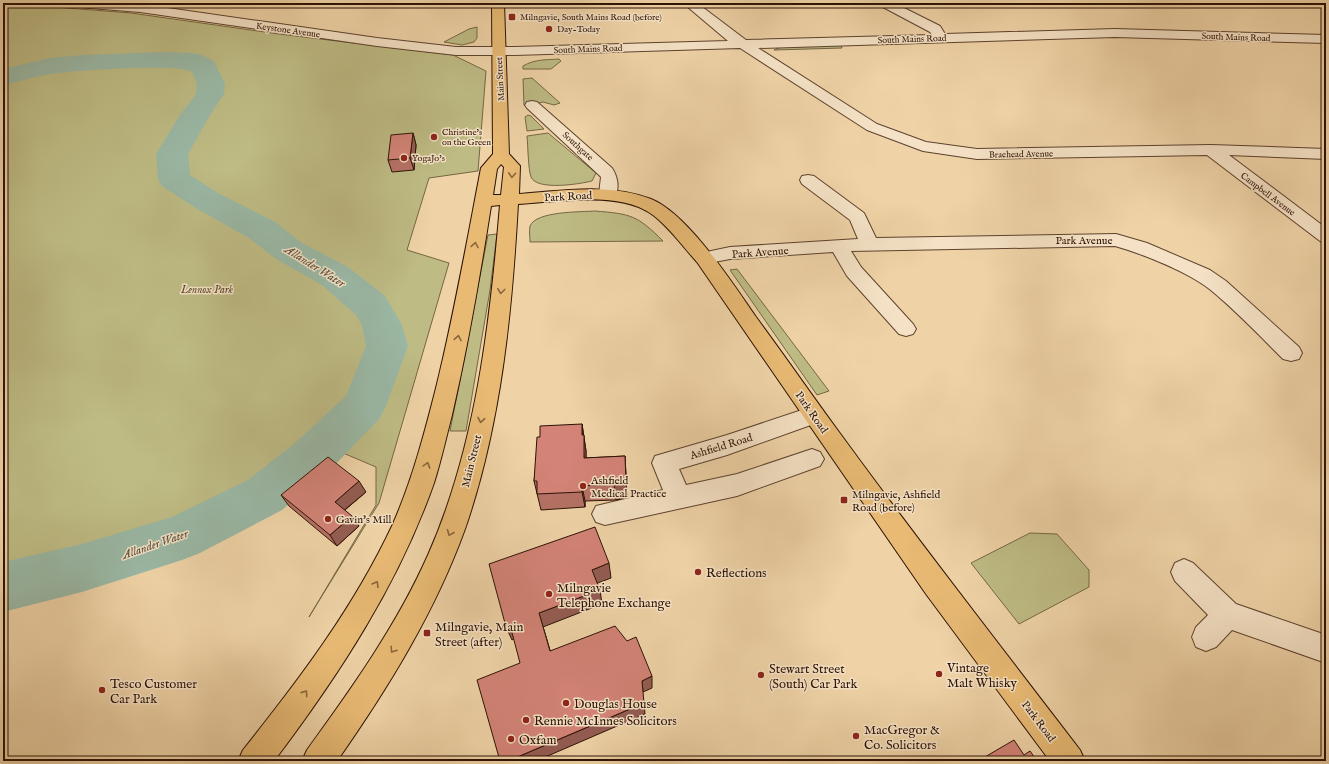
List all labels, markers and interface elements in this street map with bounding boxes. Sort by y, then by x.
marker: Milngavie, South Mains Road (before) [507,12,517,22]
place label: Milngavie, South Mains Road (before) [520,12,662,23]
street label: Keystone Avenue [255,21,321,40]
marker: Day-Today [544,24,554,34]
place label: Day-Today [557,24,601,35]
street label: South Mains Road [1201,31,1271,44]
street label: South Mains Road [877,33,947,46]
street label: South Mains Road [553,43,623,56]
street label: Main Street [494,57,507,101]
place label: Christine's on the Green [442,127,491,148]
street label: Southgate [560,130,595,163]
marker: Christine's on the Green [429,132,439,142]
street label: Braehead Avenue [989,148,1053,161]
marker: YogaJo's [399,153,409,163]
place label: YogaJo's [412,153,445,164]
street label: Campbell Avenue [1238,170,1297,219]
one-way arrow [507,172,516,178]
street label: Park Road [544,189,593,205]
street label: Park Avenue [1056,234,1112,248]
water label: Allander Water [280,241,349,291]
one-way arrow [470,242,479,249]
street label: Park Avenue [731,244,789,262]
park label: Lennox Park [180,283,233,297]
one-way arrow [496,288,505,294]
one-way arrow [453,335,461,342]
street label: Park Road [792,389,831,436]
one-way arrow [477,417,486,423]
street label: Ashfield Road [687,431,754,463]
street label: Main Street [459,433,485,489]
one-way arrow [422,462,431,469]
place label: Ashfield Medical Practice [590,474,666,501]
marker: Ashfield Medical Practice [578,481,588,491]
place label: Milngavie, Ashfield Road (before) [852,488,940,515]
marker: Milngavie, Ashfield Road (before) [839,495,849,505]
place label: Gavin's Mill [336,513,392,527]
marker: Gavin's Mill [323,514,333,524]
water label: Allander Water [118,526,191,563]
one-way arrow [446,530,454,537]
place label: Reflections [706,565,767,582]
marker: Reflections [693,567,703,577]
place label: Milngavie Telephone Exchange [557,580,671,612]
one-way arrow [371,581,378,588]
marker: Milngavie Telephone Exchange [544,589,554,599]
place label: Milngavie, Main Street (after) [435,619,523,651]
marker: Milngavie, Main Street (after) [422,628,432,638]
one-way arrow [390,646,398,653]
place label: Vintage Malt Whisky [946,660,1018,692]
place label: Stewart Street (South) Car Park [769,661,859,693]
marker: Vintage Malt Whisky [934,669,944,679]
marker: Stewart Street (South) Car Park [756,670,766,680]
place label: Tesco Customer Car Park [110,676,197,708]
marker: Tesco Customer Car Park [97,685,107,695]
one-way arrow [300,690,308,697]
place label: Douglas House [574,696,657,713]
marker: Douglas House [561,698,571,708]
street label: Park Road [1018,698,1058,745]
place label: Rennie McInnes Solicitors [534,713,677,730]
marker: Rennie McInnes Solicitors [521,715,531,725]
place label: MacGregor & Co. Solicitors [864,722,940,754]
marker: MacGregor & Co. Solicitors [851,731,861,741]
place label: Oxfam [519,732,556,749]
marker: Oxfam [506,734,516,744]

